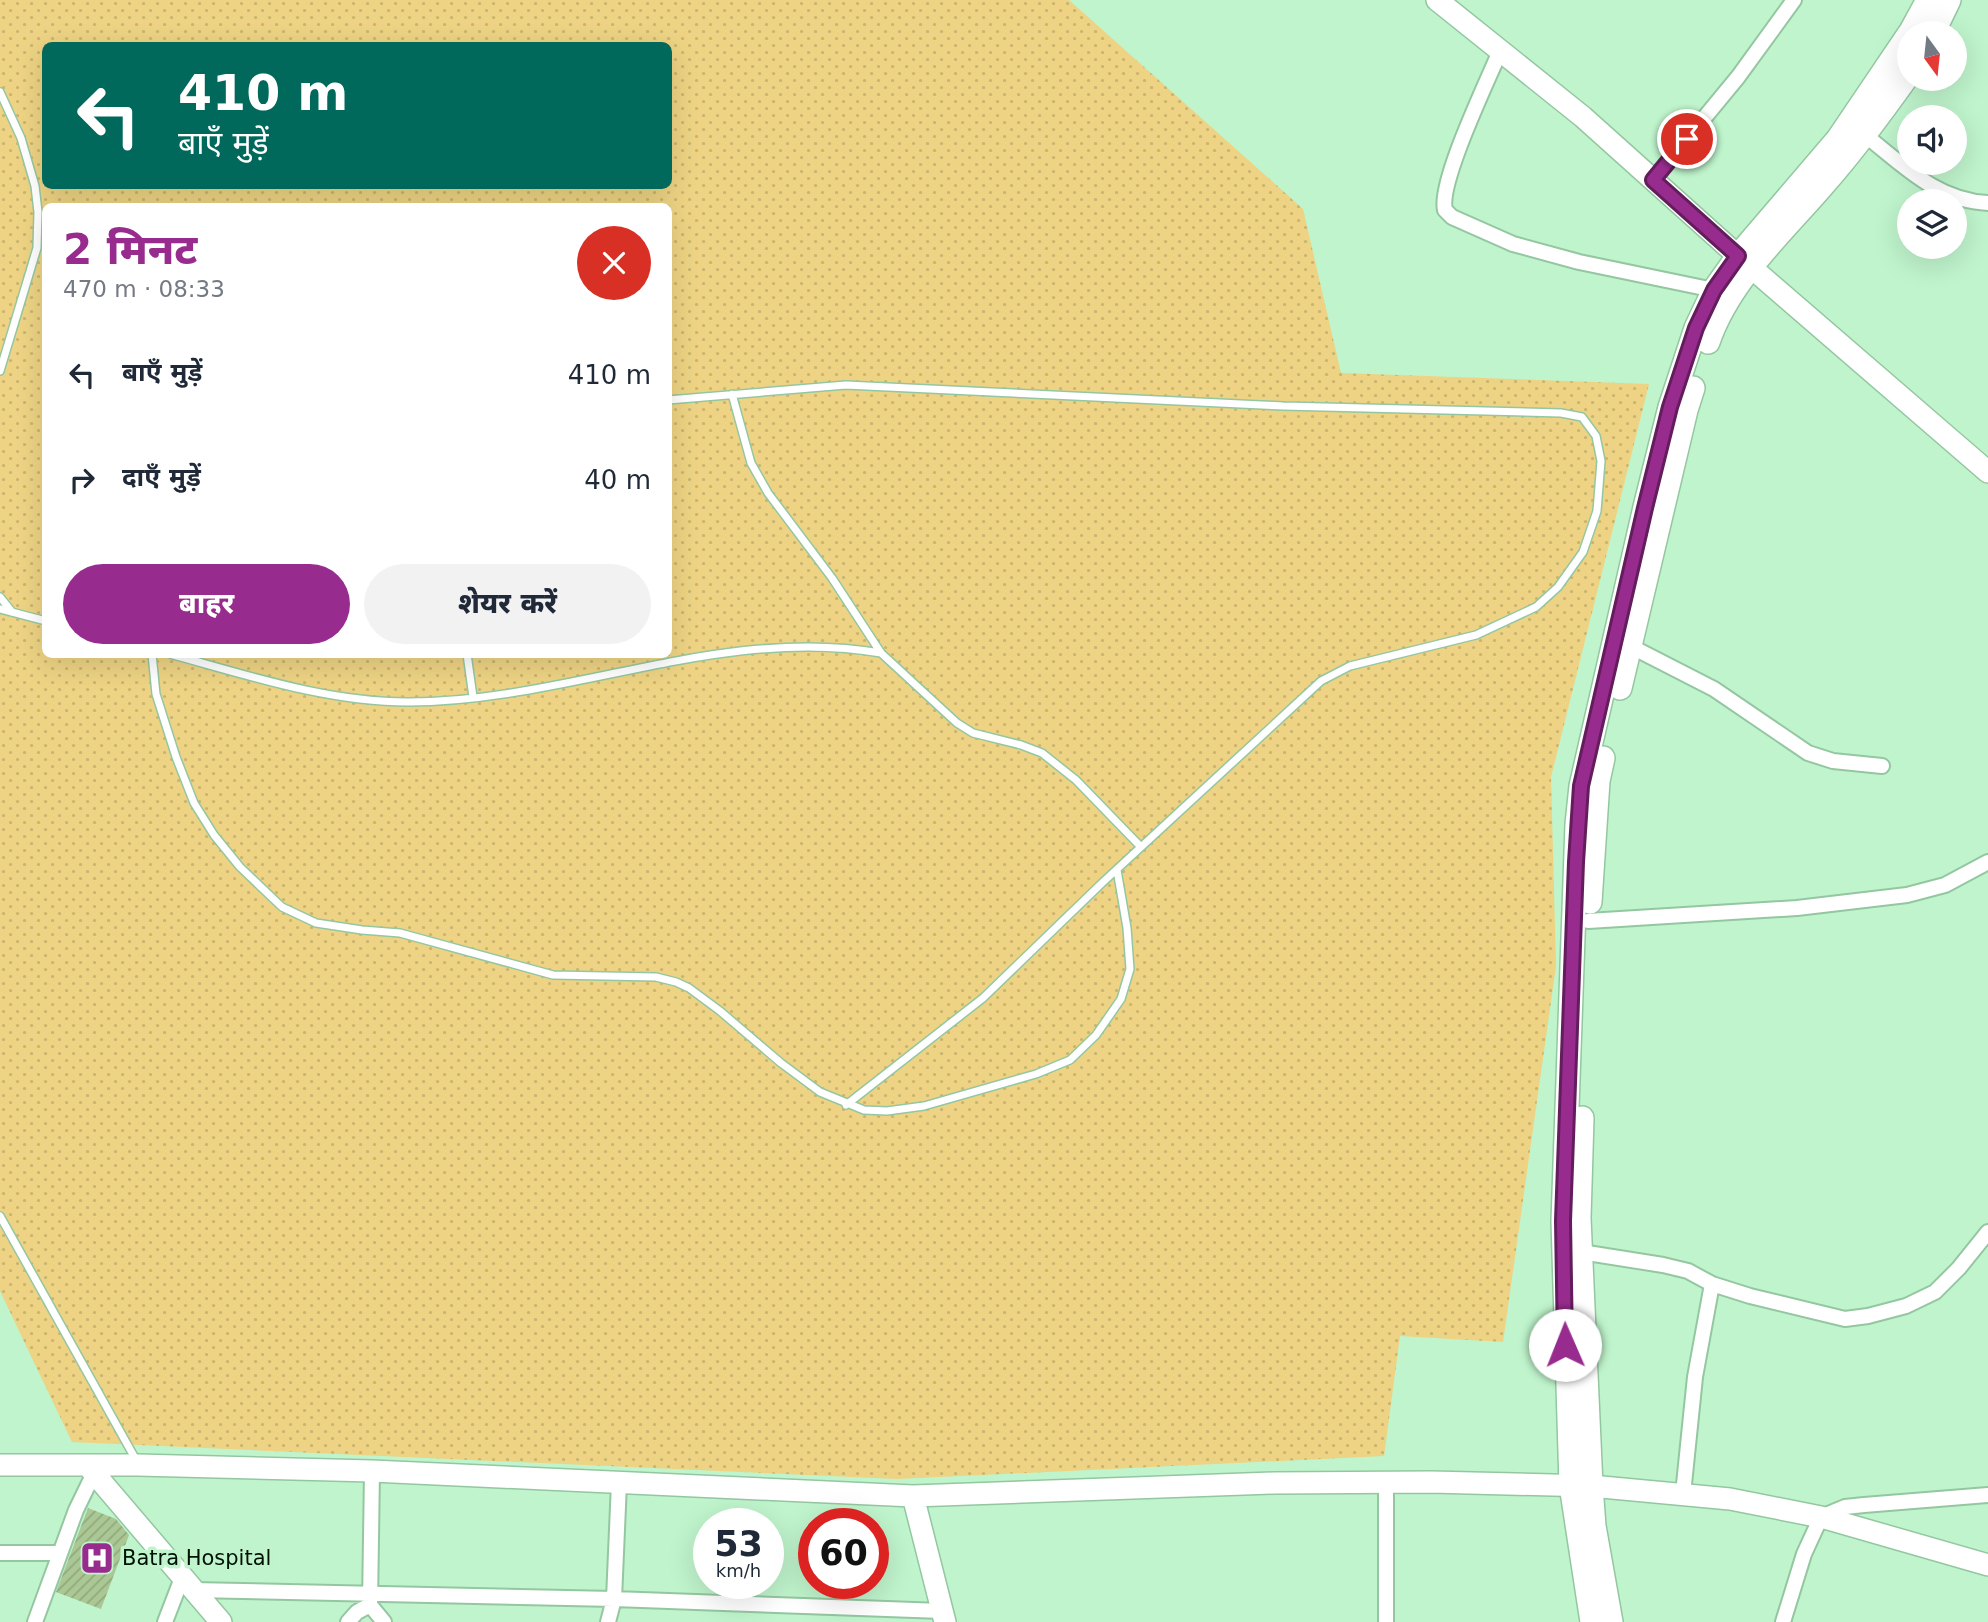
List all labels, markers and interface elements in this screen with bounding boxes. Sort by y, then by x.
north arrow [1897,21,1967,91]
map controls [1897,21,1967,259]
text: 410 m [178,65,348,122]
icon: left [63,70,154,161]
button: sound [1897,105,1967,175]
pin [1657,109,1717,169]
icon: arrive [1668,120,1706,158]
text: बाएँ मुड़ें [178,124,269,162]
button: layers [1897,189,1967,259]
text: 2 मिनट [63,225,197,274]
button: close [577,226,651,300]
text: 470 m · 08:33 [63,276,225,302]
icon: left [63,356,101,394]
text: बाएँ मुड़ें [122,357,202,387]
text: 410 m [568,360,651,390]
icon: right [63,461,101,499]
text: दाएँ मुड़ें [122,462,201,492]
text: 40 m [584,465,651,495]
button: बाहर [63,564,350,644]
button: शेयर करें [364,564,651,644]
position arrow [1528,1308,1602,1382]
speed limit sign: 60 [798,1508,889,1599]
text: 53 [714,1524,763,1564]
hospital icon: Batra Hospital [78,1539,116,1577]
place label: Batra Hospital [122,1546,271,1570]
text: km/h [716,1560,761,1581]

